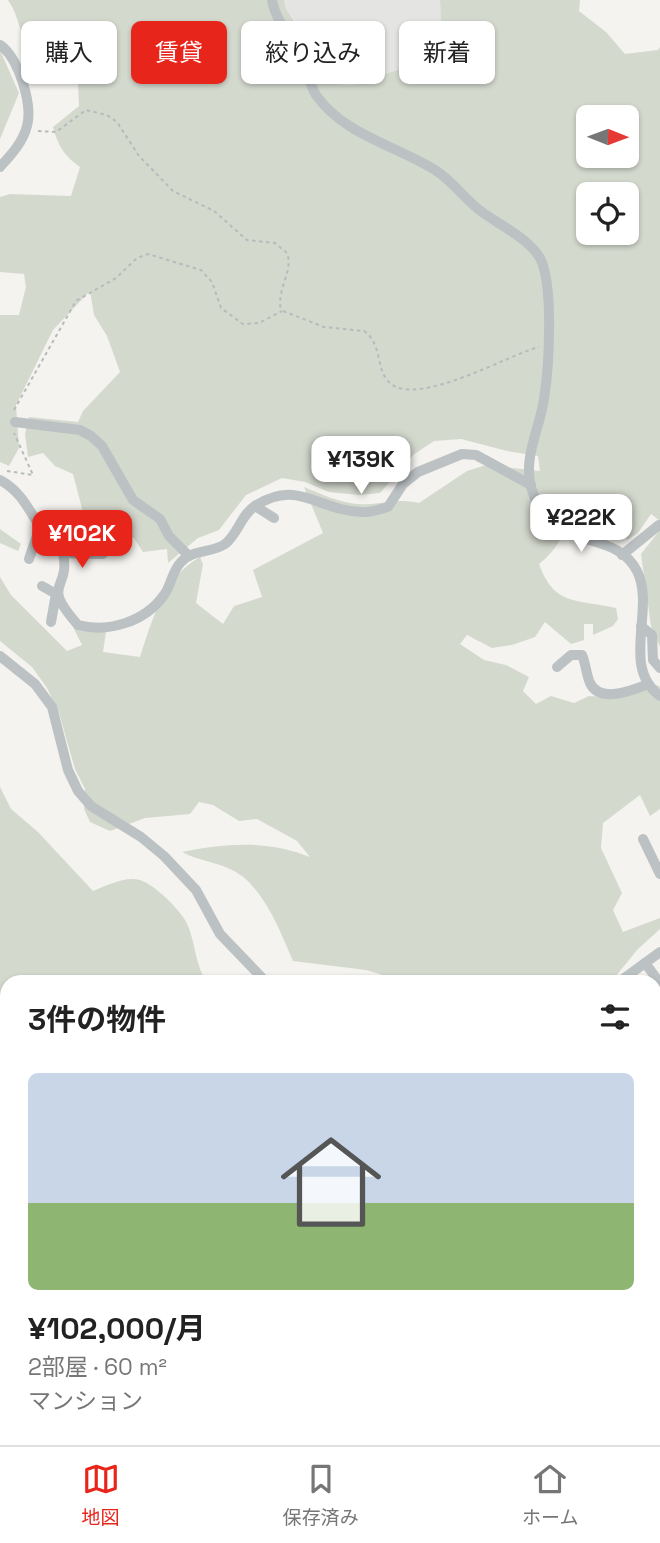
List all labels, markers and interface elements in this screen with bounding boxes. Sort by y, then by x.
chip: 購入 [21,21,117,84]
chip: 賃貸 [131,21,227,84]
chip: 絞り込み [241,21,385,84]
chip: 新着 [399,21,495,84]
north arrow [576,105,639,168]
map controls [576,105,639,245]
button: locate [576,182,639,245]
pin: ¥139K [312,436,410,496]
text: ¥139K [327,444,395,474]
pin: ¥222K [532,494,630,554]
text: ¥222K [546,502,616,532]
pin: ¥102K [33,510,131,570]
text: ¥102K [48,518,116,548]
icon: filters [596,998,634,1036]
text: 3件の物件 [28,1000,166,1039]
icon: home [268,1119,394,1245]
text: ¥102,000/月 [28,1309,206,1348]
text: 2部屋 · 60 m² [28,1352,167,1382]
text: マンション [28,1386,143,1416]
tab: 地図 [82,1460,120,1530]
tab: 保存済み [283,1460,359,1530]
tab: ホーム [522,1460,578,1530]

